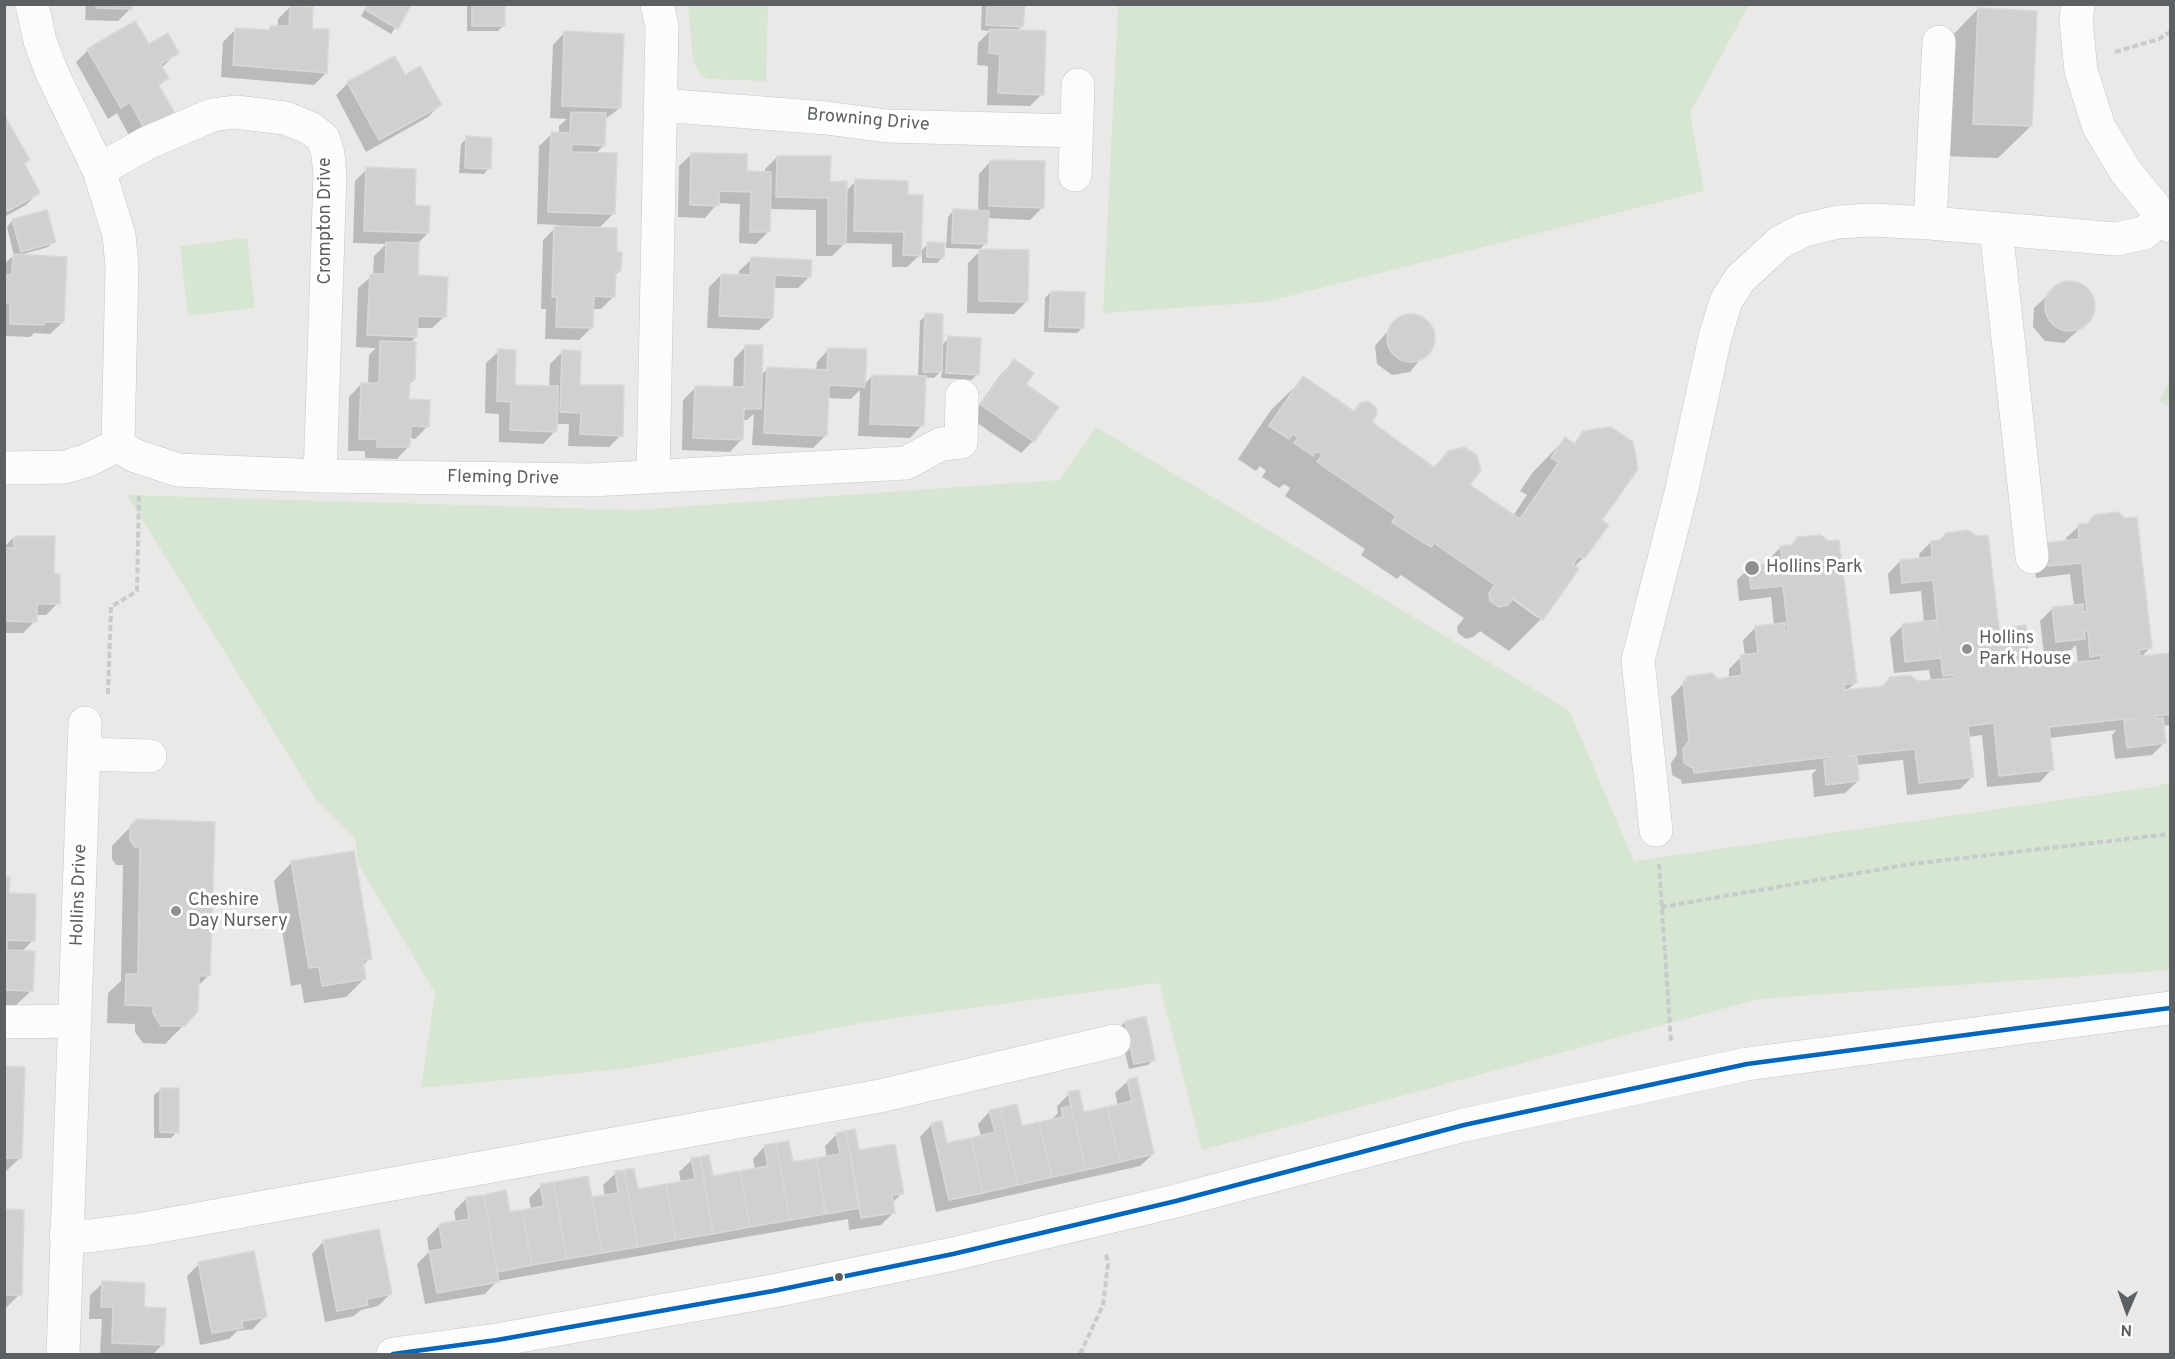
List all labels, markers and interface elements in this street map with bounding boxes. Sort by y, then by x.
street label: Browning Drive [806,105,930,137]
street label: Crompton Drive [315,157,337,285]
street label: Fleming Drive [447,467,559,491]
place label: Hollins Park [1766,557,1863,579]
marker: Hollins Park [1743,559,1761,577]
place label: Hollins Park House [1979,628,2071,670]
marker: Hollins Park House [1960,642,1974,656]
street label: Hollins Drive [67,844,93,946]
place label: Cheshire Day Nursery [188,890,288,932]
marker: Cheshire Day Nursery [169,904,183,918]
unlabelled marker [833,1271,845,1283]
north arrow [2097,1281,2157,1341]
text: N [2120,1319,2132,1339]

